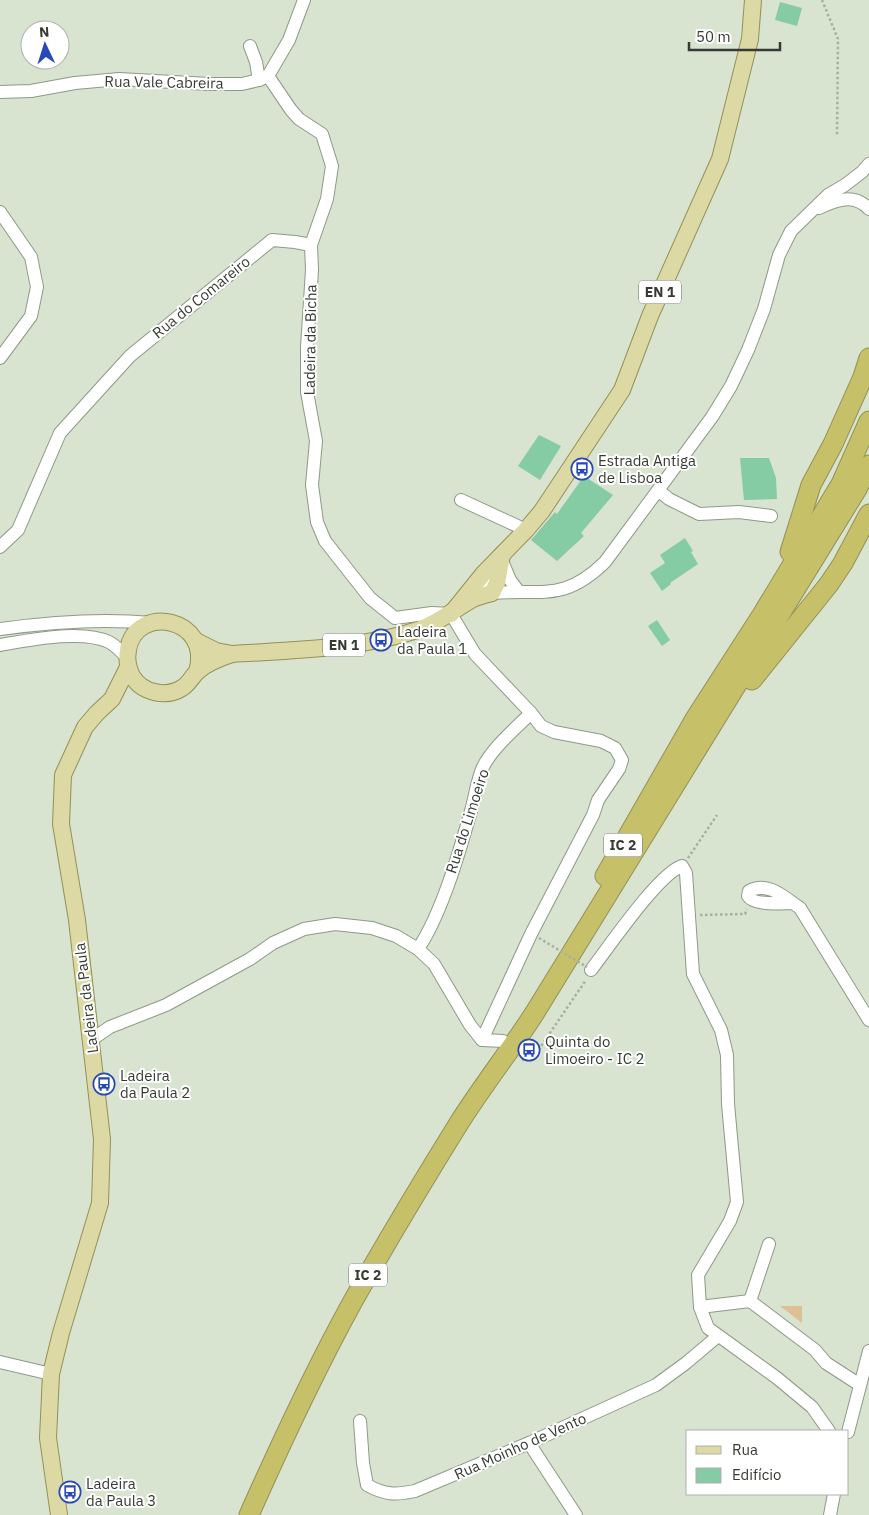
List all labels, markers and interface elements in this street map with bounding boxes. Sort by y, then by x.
north arrow [20,20,70,70]
scale bar [689,20,780,52]
text: N [38,23,50,41]
text: 50 m [696,27,731,46]
street label: Rua Vale Cabreira [104,71,224,93]
street label: Rua do Comareiro [148,252,254,342]
road number: EN 1 [639,280,681,304]
street label: Ladeira da Bicha [300,284,320,396]
place label: Estrada Antiga de Lisboa [598,451,696,487]
bus stop icon: Estrada Antiga de Lisboa [570,457,594,481]
place label: Ladeira da Paula 1 [397,622,467,658]
bus stop icon: Ladeira da Paula 1 [369,628,393,652]
road number: EN 1 [323,634,365,656]
street label: Rua do Limoeiro [441,766,493,876]
road number: IC 2 [604,834,642,856]
street label: Ladeira da Paula [70,942,102,1054]
place label: Quinta do Limoeiro - IC 2 [545,1032,645,1068]
bus stop icon: Quinta do Limoeiro - IC 2 [517,1038,541,1062]
place label: Ladeira da Paula 2 [120,1066,190,1102]
bus stop icon: Ladeira da Paula 2 [92,1072,116,1096]
road number: IC 2 [349,1264,387,1286]
street label: Rua Moinho de Vento [451,1408,589,1484]
legend [686,1430,849,1495]
text: Rua [732,1440,758,1459]
text: Edifício [732,1465,781,1484]
place label: Ladeira da Paula 3 [86,1474,156,1510]
bus stop icon: Ladeira da Paula 3 [58,1480,82,1504]

